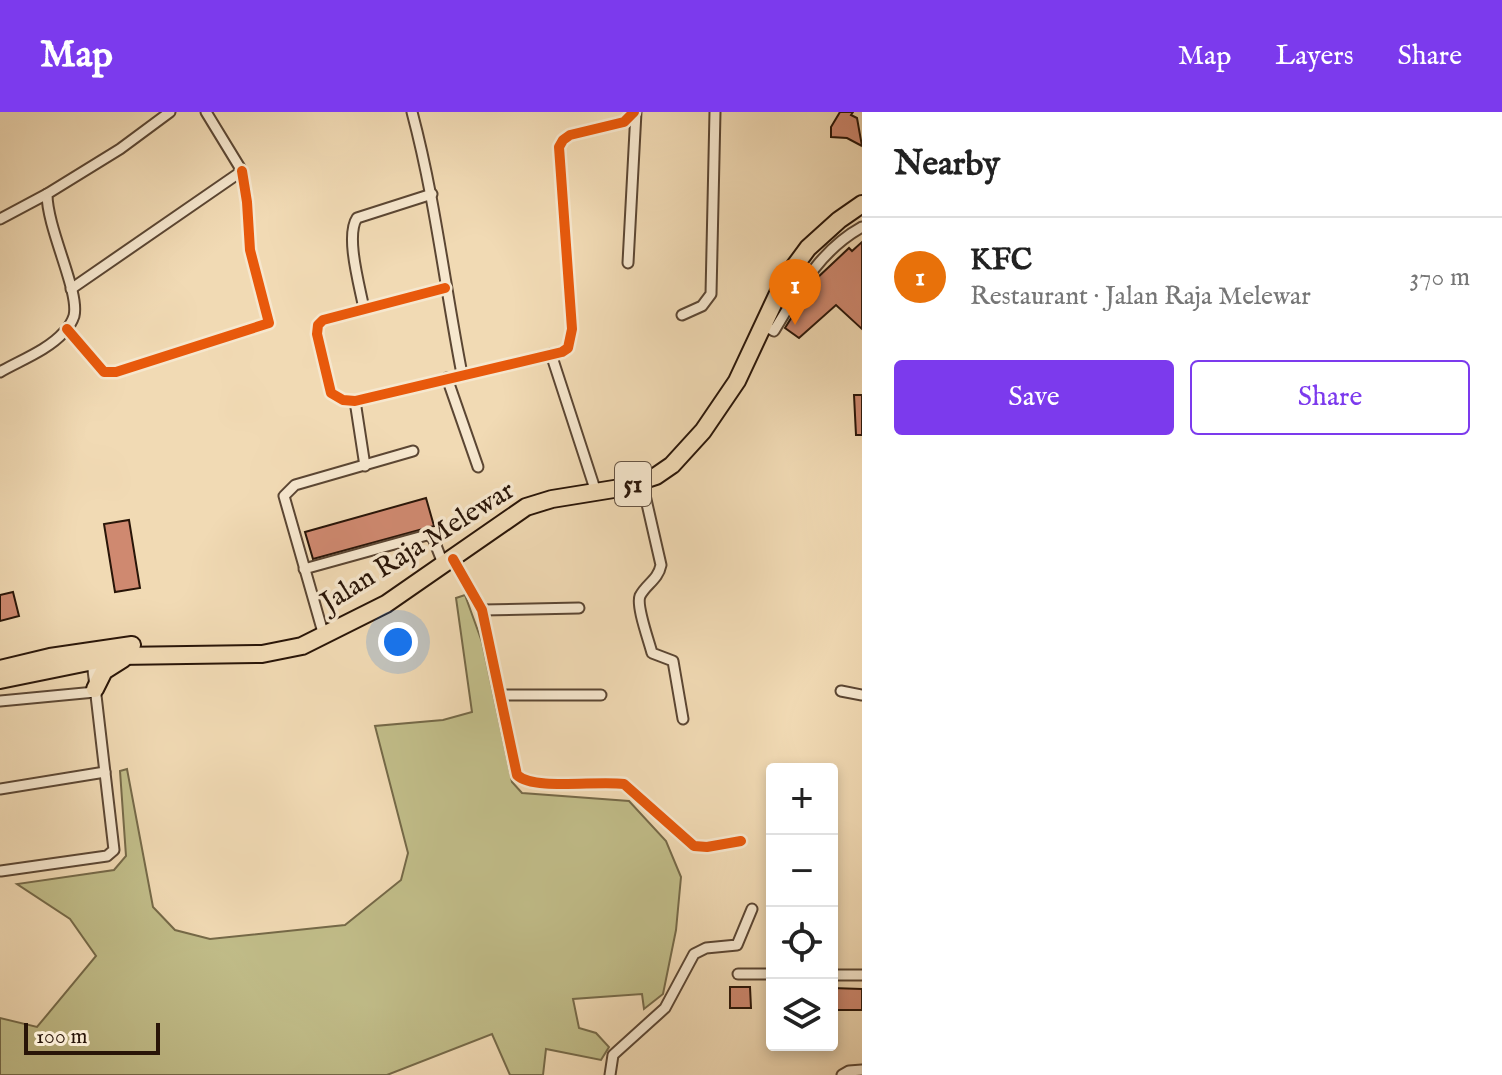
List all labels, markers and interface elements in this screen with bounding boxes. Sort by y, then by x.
text: Map [40,32,113,80]
text: Map [1178,39,1231,74]
text: Layers [1275,39,1354,74]
text: Share [1398,39,1462,74]
text: Nearby [894,143,1000,186]
text: KFC [970,242,1032,280]
pin: 1 [769,259,821,325]
text: 1 [915,261,925,294]
text: 370 m [1410,261,1470,294]
text: Restaurant · Jalan Raja Melewar [970,280,1311,313]
button: Save [894,360,1174,435]
button: Share [1190,360,1470,435]
road number: 51 [615,462,651,506]
street label: Jalan Raja Melewar [312,473,521,622]
your location [378,622,418,662]
map controls [766,763,838,1051]
button: + [766,763,838,835]
button: − [766,835,838,907]
button: locate [766,907,838,979]
button: layers [766,979,838,1051]
scale bar [24,1019,160,1055]
text: 100 m [36,1023,88,1051]

